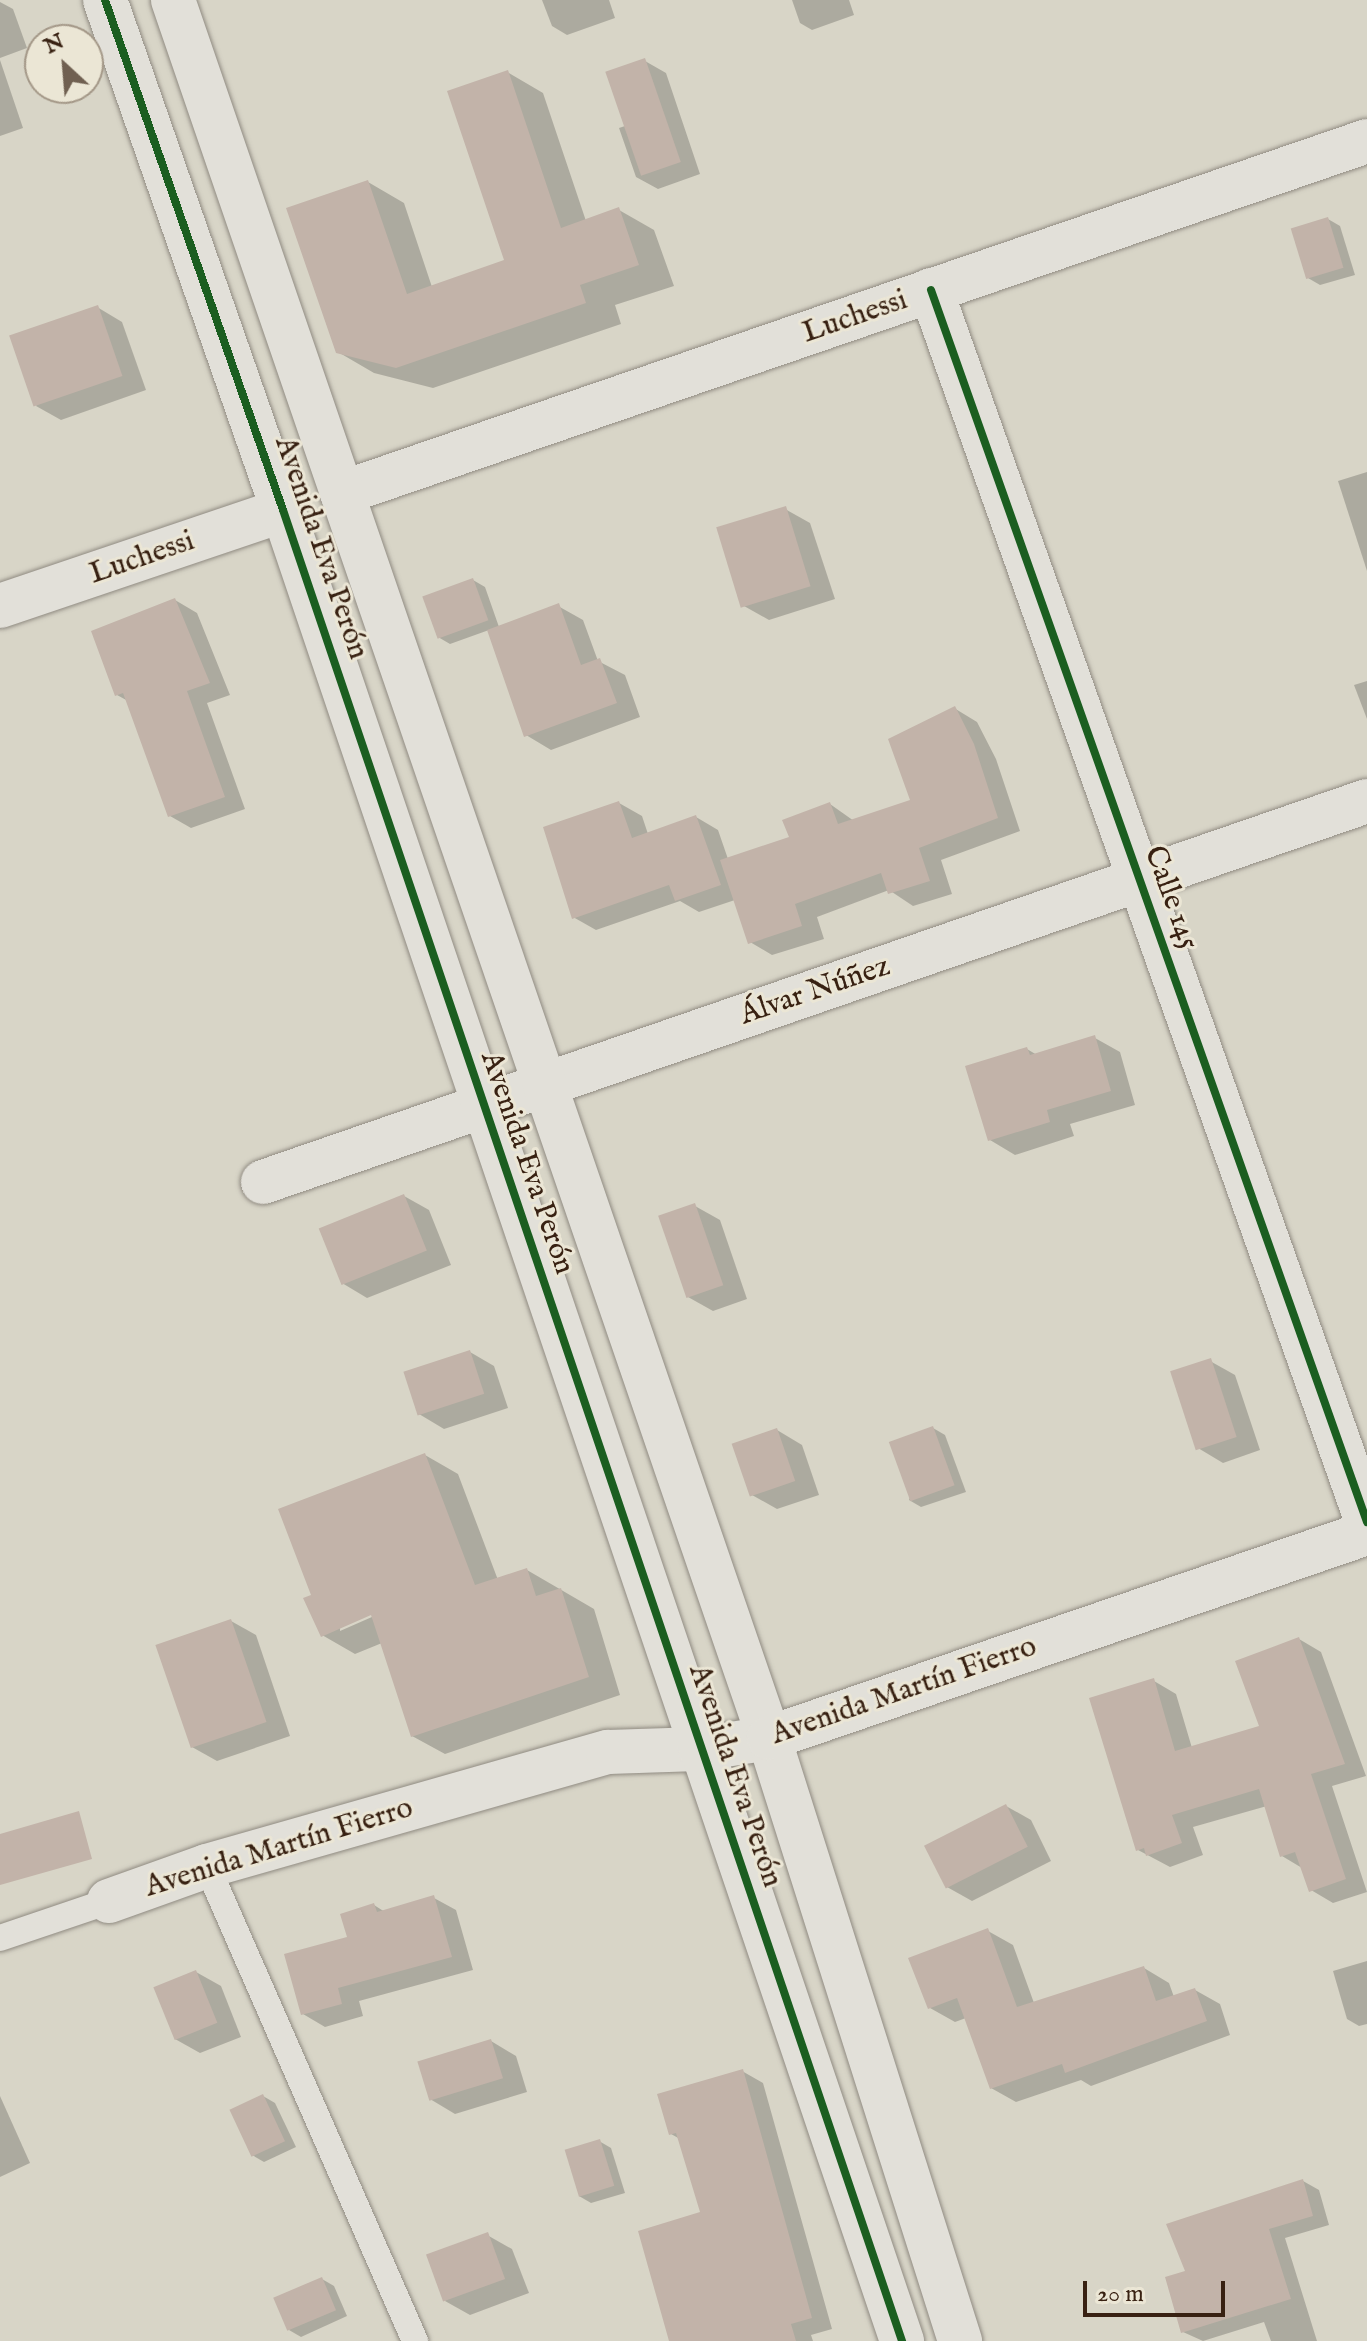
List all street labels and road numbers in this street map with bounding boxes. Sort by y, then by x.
street label: Luchessi [798,282,912,352]
street label: Avenida Eva Perón [266,432,376,664]
street label: Luchessi [85,523,199,593]
street label: Calle 145 [1136,841,1206,955]
street label: Álvar Núñez [735,949,895,1033]
street label: Avenida Eva Perón [472,1047,582,1279]
street label: Avenida Martín Fierro [767,1629,1041,1753]
street label: Avenida Eva Perón [680,1660,790,1892]
street label: Avenida Martín Fierro [141,1790,417,1906]

